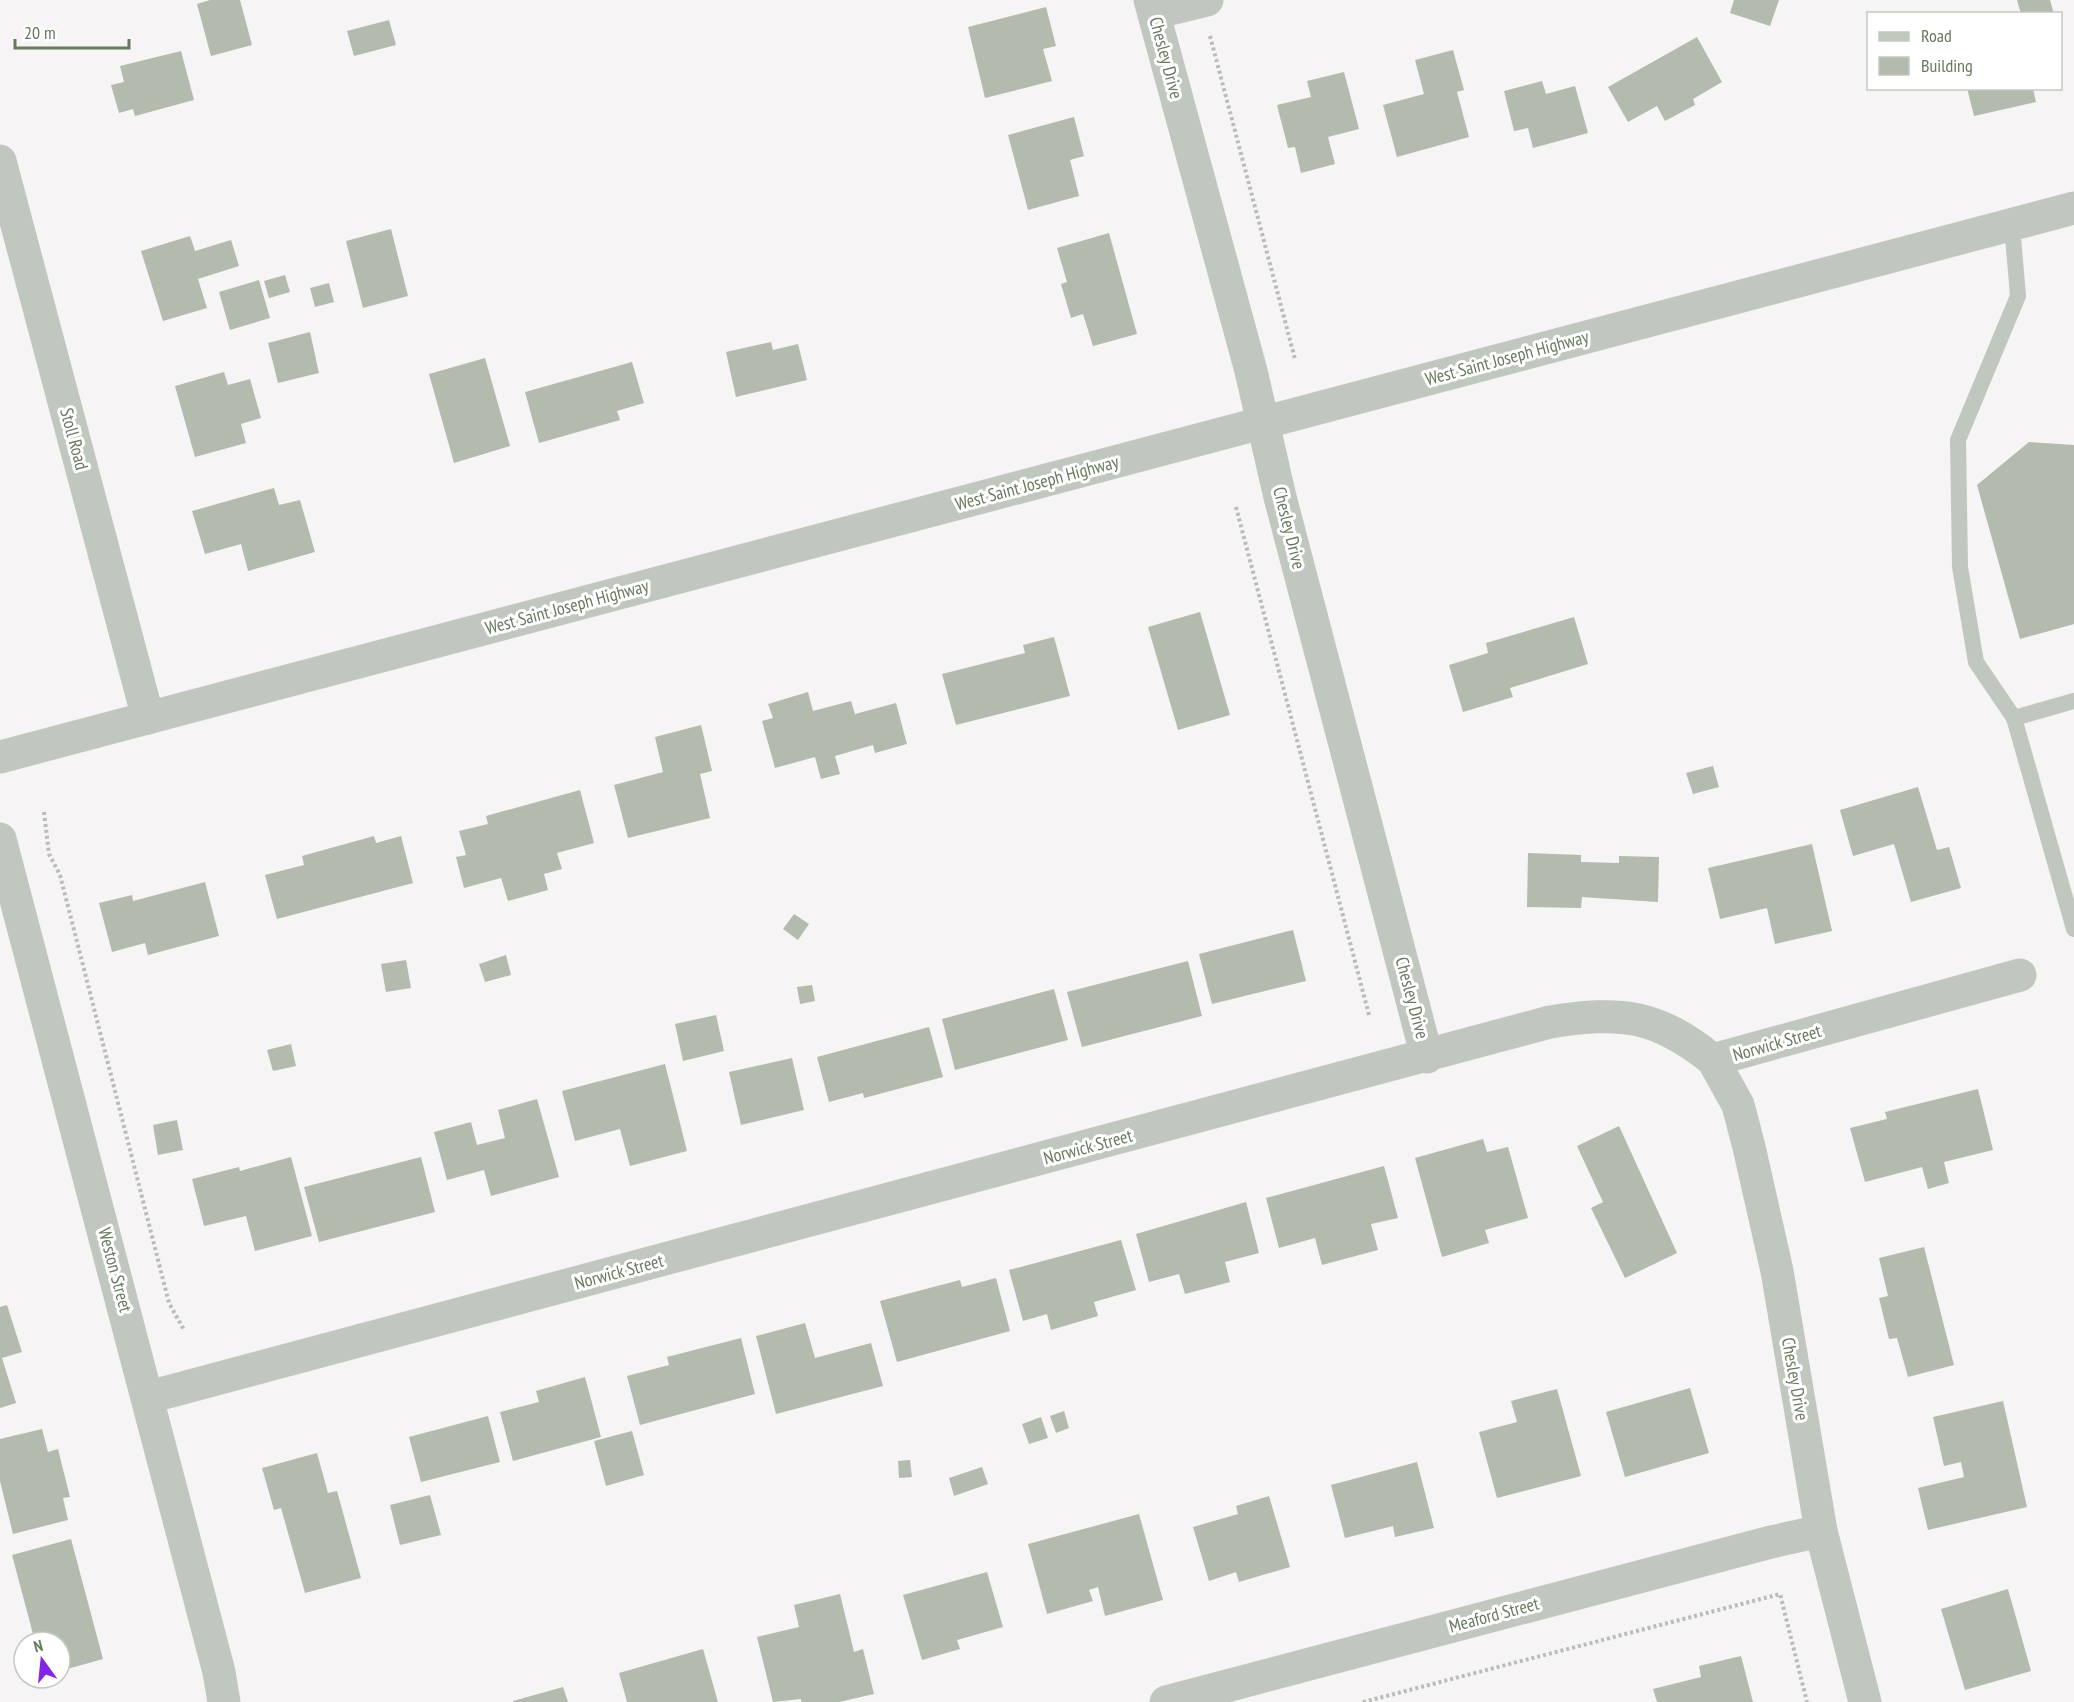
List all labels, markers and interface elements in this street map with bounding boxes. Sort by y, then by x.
scale bar [15,12,129,50]
legend [1867,12,2062,90]
street label: Chesley Drive [1145,14,1188,101]
text: 20 m [24,21,56,44]
text: Road [1921,24,1952,47]
text: Building [1921,54,1973,77]
street label: West Saint Joseph Highway [1423,325,1591,390]
street label: Stoll Road [55,405,94,472]
street label: West Saint Joseph Highway [953,450,1121,515]
street label: Chesley Drive [1268,484,1311,571]
street label: West Saint Joseph Highway [483,574,651,639]
street label: Chesley Drive [1391,954,1434,1041]
street label: Norwick Street [1730,1019,1824,1066]
street label: Norwick Street [1041,1124,1135,1169]
street label: Weston Street [93,1225,138,1315]
street label: Norwick Street [572,1249,666,1294]
street label: Chesley Drive [1777,1336,1814,1422]
street label: Meaford Street [1446,1591,1541,1638]
north arrow [12,1630,72,1690]
text: N [31,1635,45,1656]

